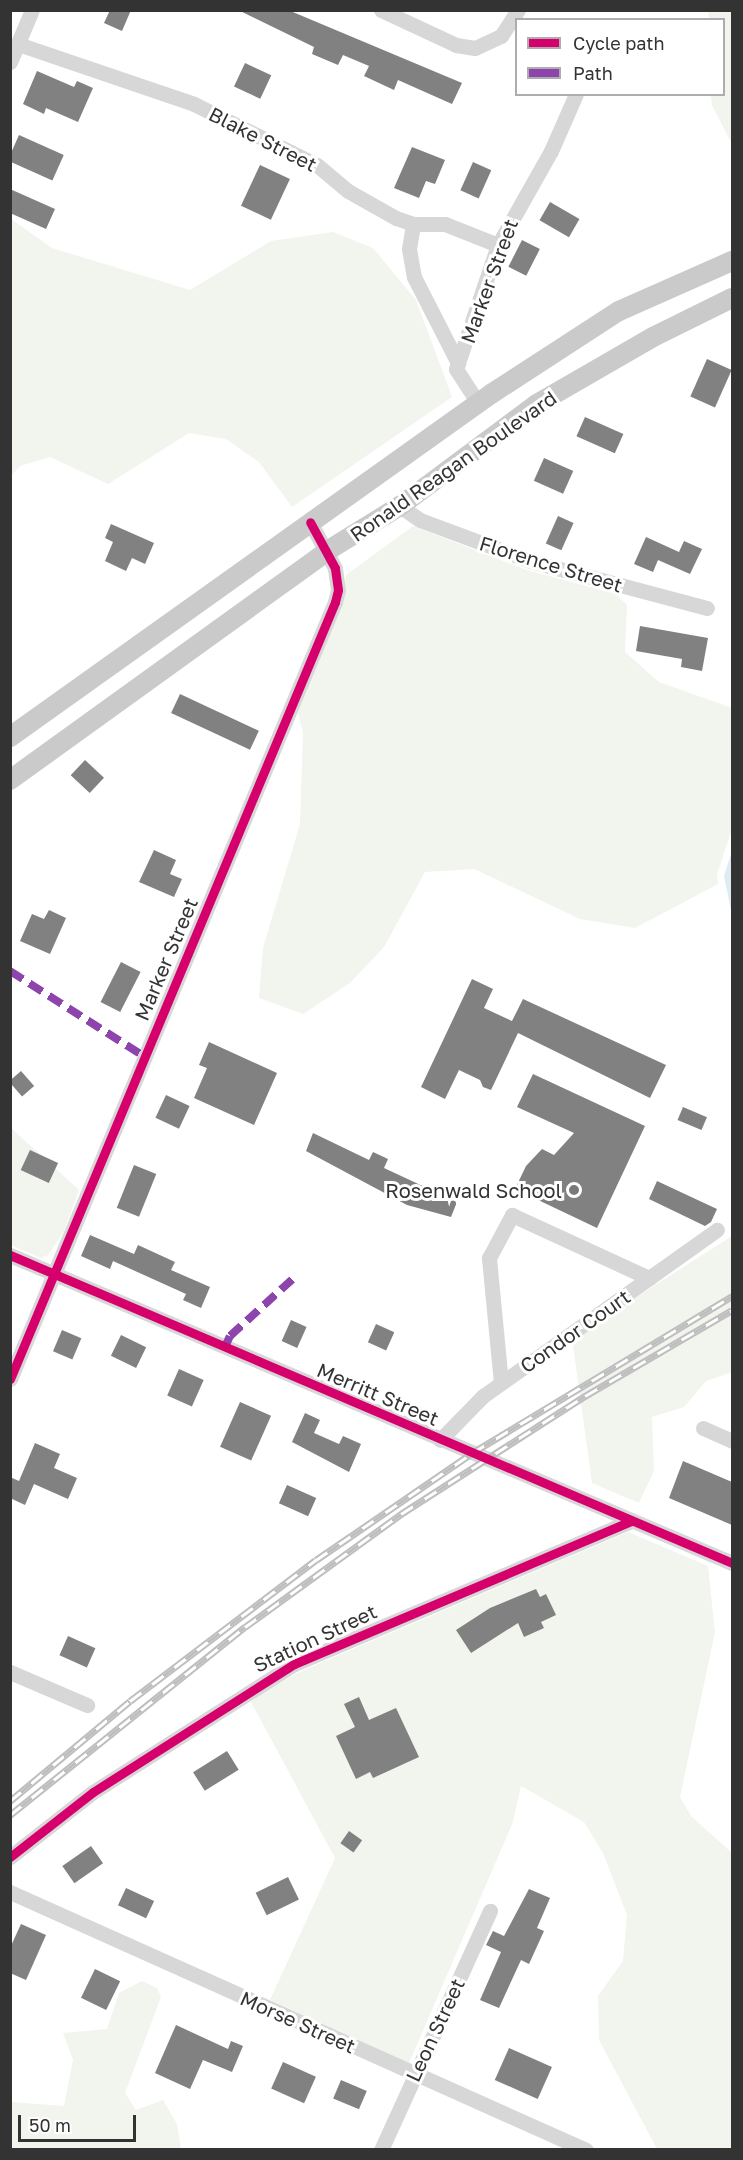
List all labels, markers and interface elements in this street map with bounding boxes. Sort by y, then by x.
legend [515,18,725,96]
text: Cycle path [573,32,665,54]
text: Path [573,62,613,84]
street label: Blake Street [205,102,321,176]
street label: Marker Street [455,215,523,347]
street label: Ronald Reagan Boulevard [345,386,561,546]
street label: Florence Street [477,531,625,597]
street label: Marker Street [129,894,203,1024]
place label: Rosenwald School [385,1178,562,1202]
marker: Rosenwald School [567,1183,581,1197]
street label: Condor Court [515,1284,635,1378]
street label: Merritt Street [314,1358,442,1430]
street label: Station Street [249,1599,381,1677]
street label: Leon Street [401,1974,469,2086]
street label: Morse Street [237,1986,359,2058]
scale bar [21,2103,140,2141]
text: 50 m [29,2114,71,2136]

